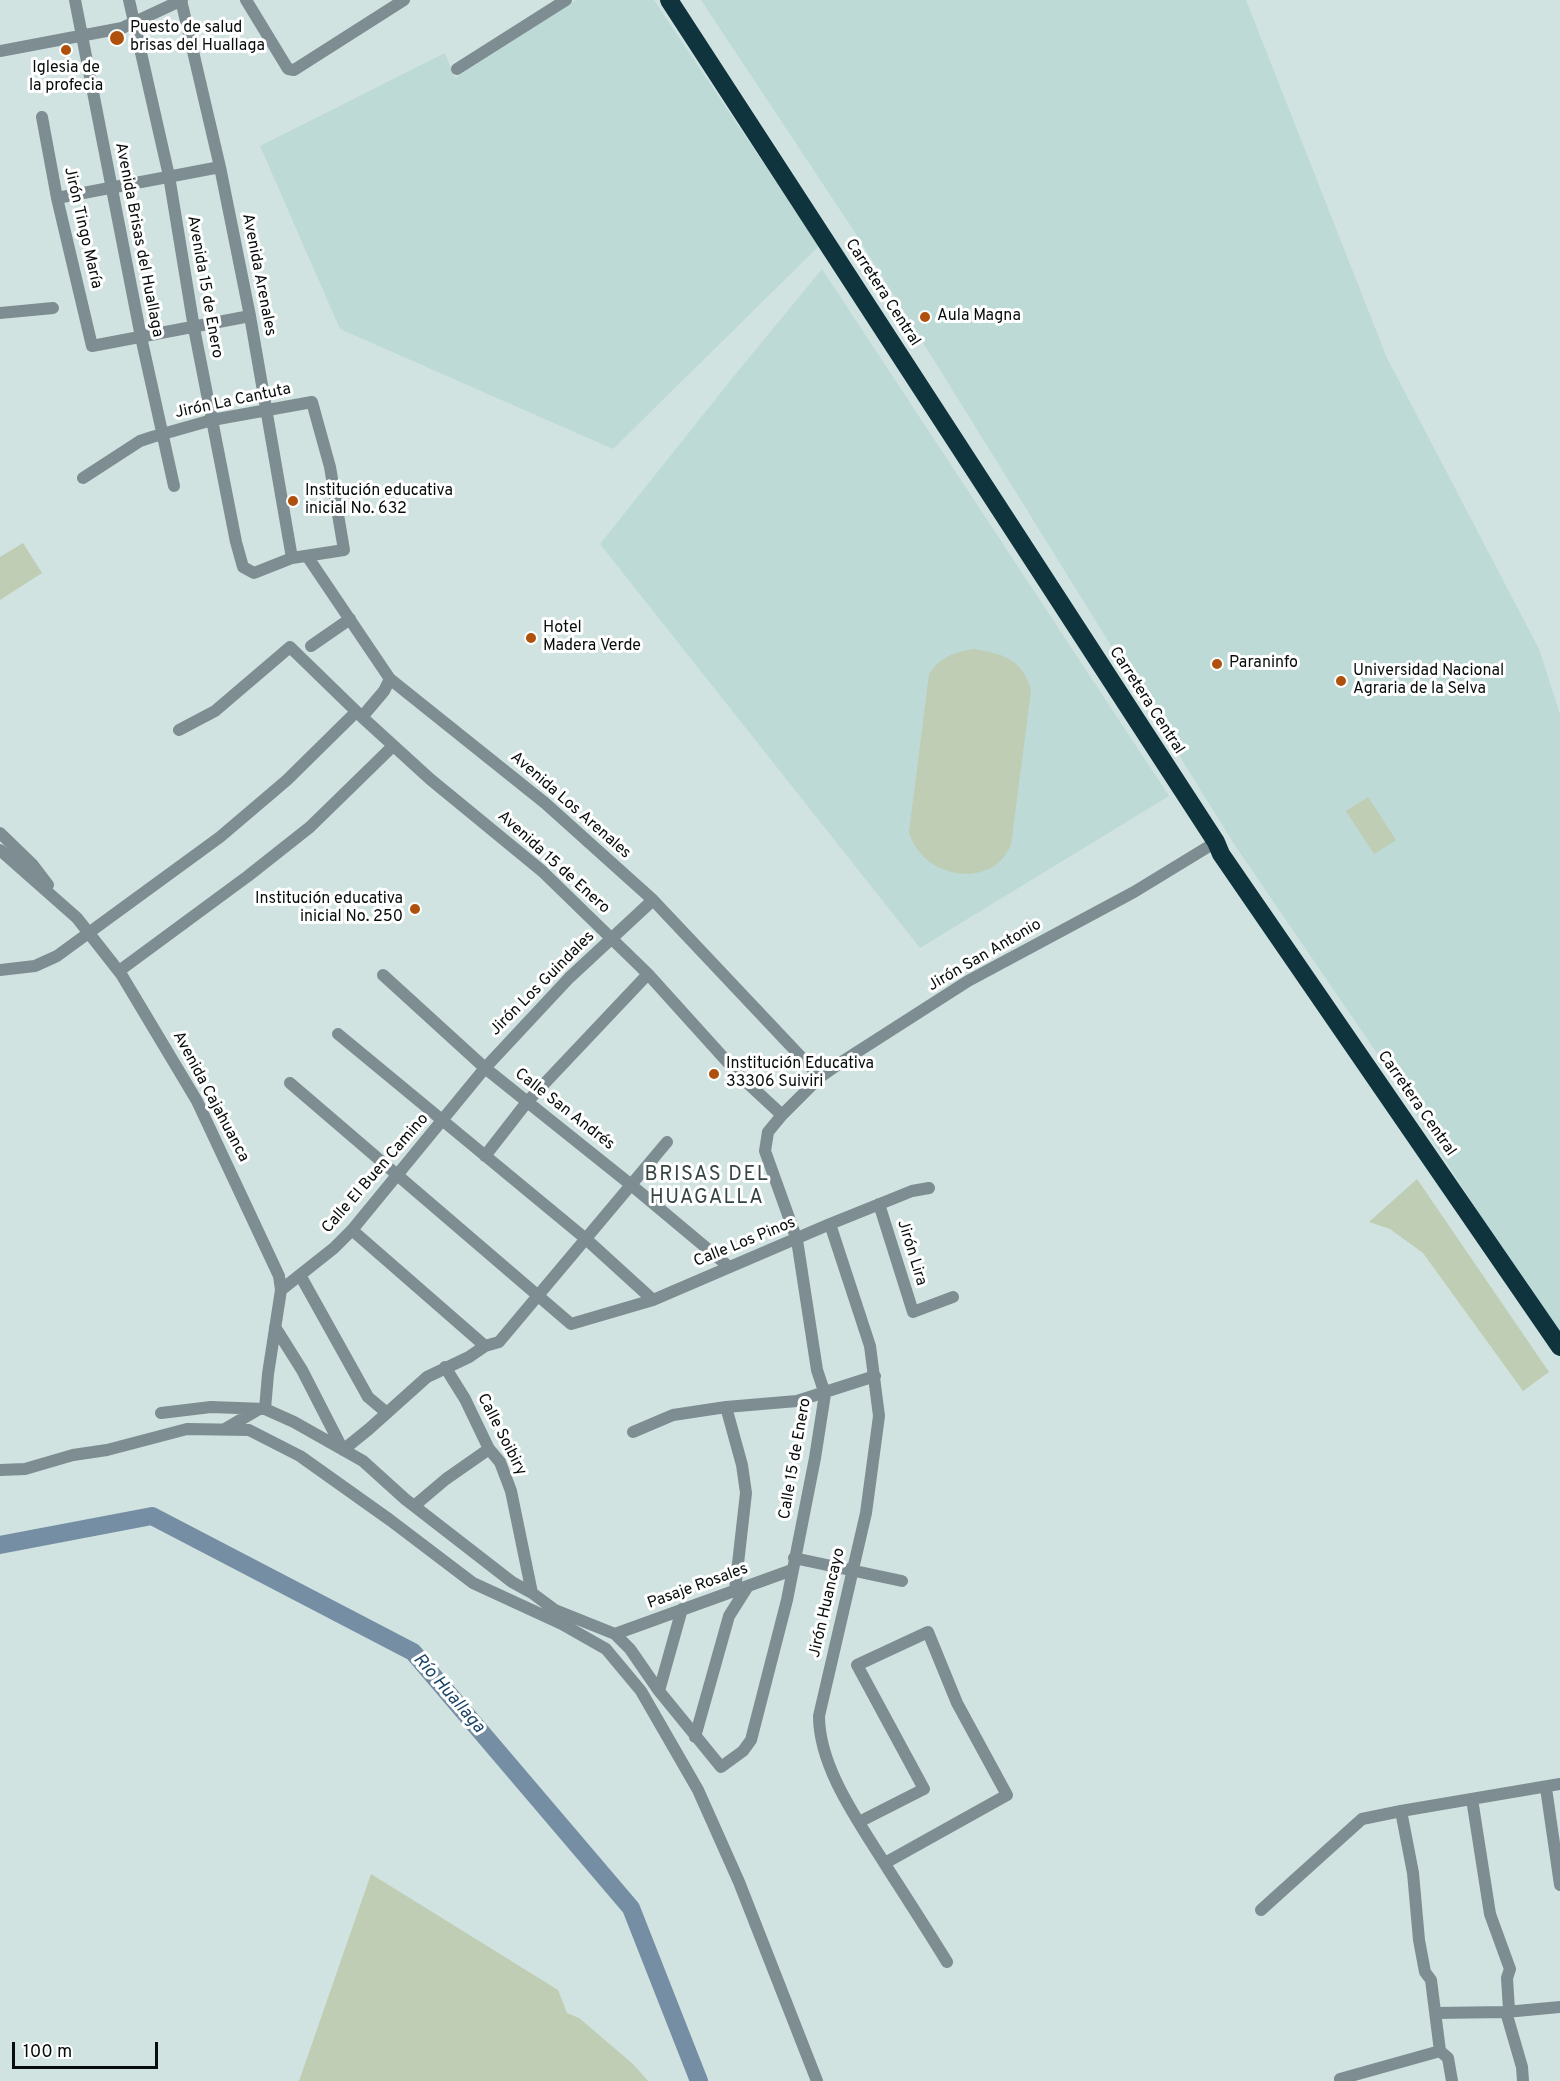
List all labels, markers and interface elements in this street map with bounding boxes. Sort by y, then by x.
place label: Puesto de salud brisas del Huallaga [130,19,265,57]
marker: Puesto de salud brisas del Huallaga [108,29,126,47]
marker: Iglesia de la profecia [59,43,73,57]
place label: Iglesia de la profecia [29,59,103,97]
street label: Avenida Brisas del Huallaga [110,141,166,339]
street label: Jirón Tingo María [59,165,105,291]
street label: Avenida Arenales [237,212,279,338]
street label: Avenida 15 de Enero [182,214,226,360]
street label: Carretera Central [840,236,924,350]
place label: Aula Magna [937,307,1021,327]
marker: Aula Magna [918,310,932,324]
street label: Jirón La Cantuta [173,380,293,424]
place label: Institución educativa inicial No. 632 [305,482,453,520]
marker: Institución educativa inicial No. 632 [286,494,300,508]
place label: Hotel Madera Verde [543,619,641,657]
marker: Hotel Madera Verde [524,631,538,645]
street label: Carretera Central [1104,644,1188,758]
place label: Paraninfo [1229,654,1298,674]
marker: Paraninfo [1210,657,1224,671]
place label: Universidad Nacional Agraria de la Selva [1353,662,1504,700]
marker: Universidad Nacional Agraria de la Selva [1334,674,1348,688]
street label: Avenida Los Arenales [506,748,634,864]
street label: Avenida 15 de Enero [493,808,613,918]
place label: Institución educativa inicial No. 250 [255,890,403,928]
marker: Institución educativa inicial No. 250 [408,902,422,916]
street label: Jirón San Antonio [925,916,1045,996]
street label: Jirón Los Guindales [487,928,599,1040]
street label: Avenida Cajahuanca [167,1028,253,1166]
street label: Carretera Central [1373,1048,1459,1160]
place label: Institución Educativa 33306 Suiviri [726,1055,874,1093]
street label: Calle San Andrés [510,1065,618,1155]
marker: Institución Educativa 33306 Suiviri [707,1067,721,1081]
street label: Calle El Buen Camino [319,1110,433,1238]
district label: BRISAS DEL HUAGALLA [645,1164,769,1211]
street label: Calle Los Pinos [691,1214,799,1272]
street label: Jirón Lira [892,1218,930,1288]
street label: Calle Soibiry [472,1391,530,1479]
street label: Calle 15 de Enero [776,1397,816,1521]
street label: Jirón Huancayo [806,1546,850,1660]
street label: Pasaje Rosales [645,1560,751,1614]
water label: Río Huallaga [408,1650,488,1738]
scale bar [15,2030,160,2068]
text: 100 m [23,2041,72,2064]

